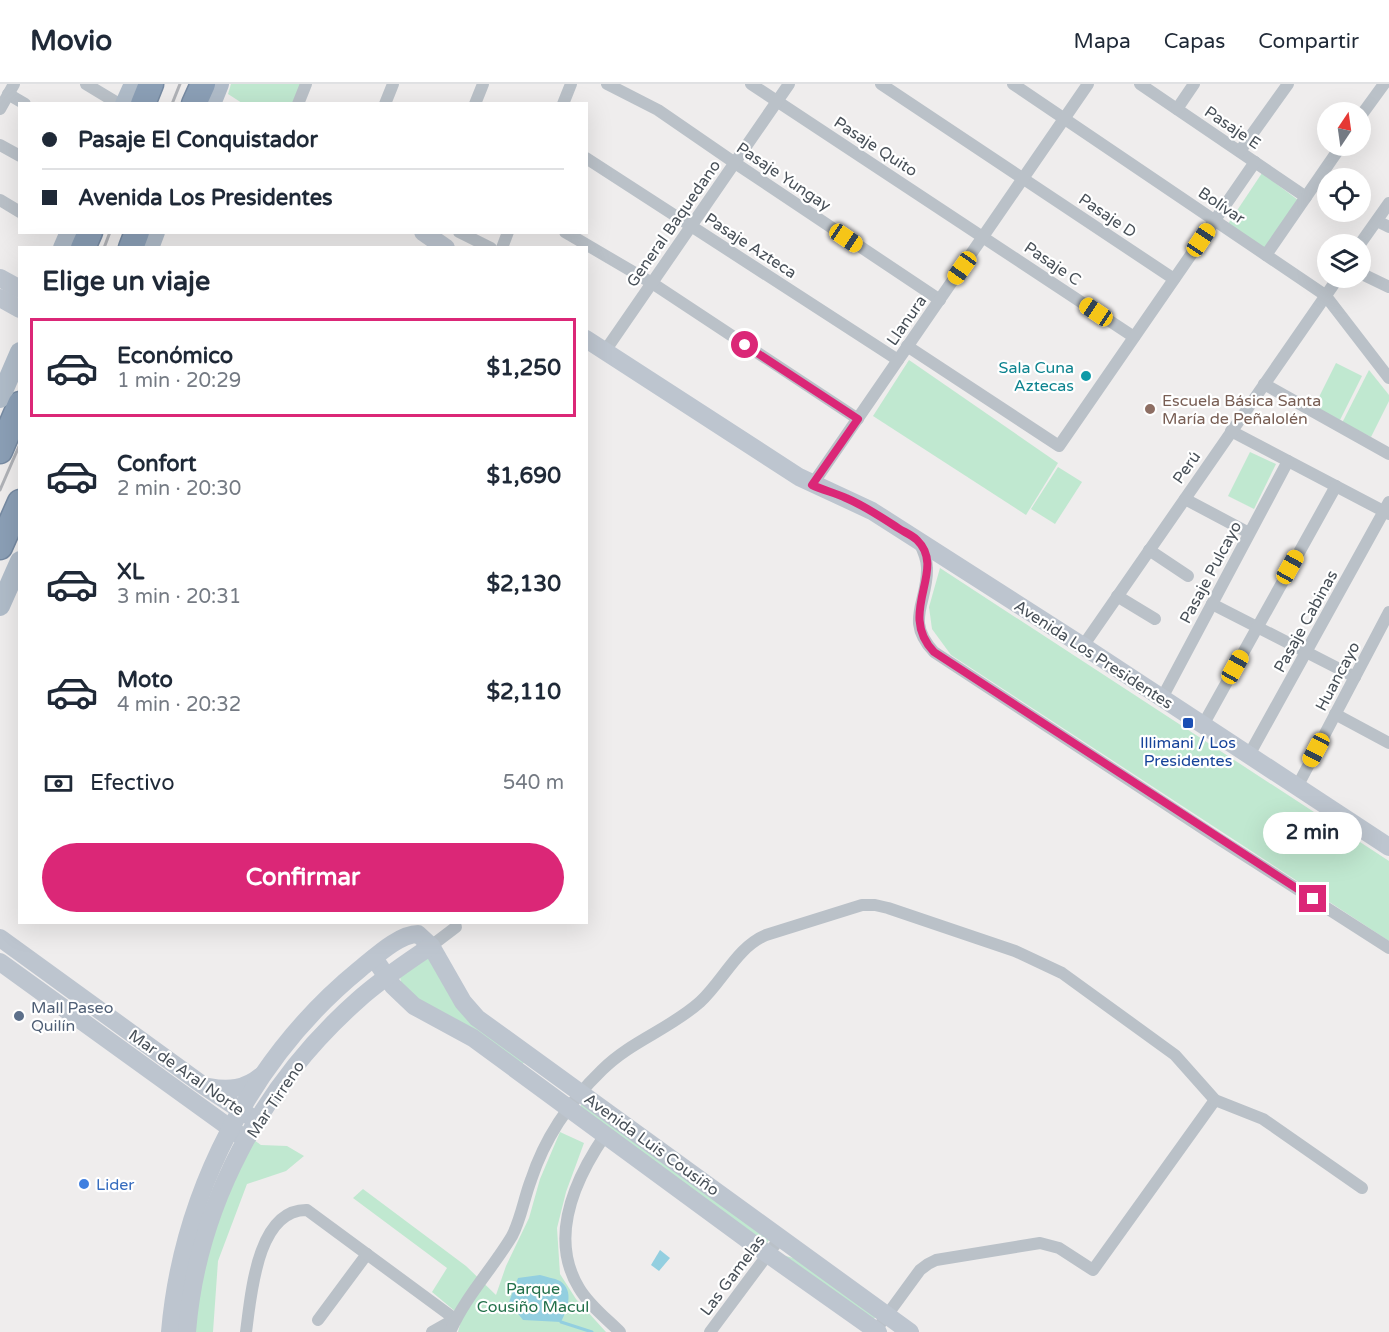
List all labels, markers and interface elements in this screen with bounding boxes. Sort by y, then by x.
text: Movio [30,24,112,58]
text: Mapa [1074,29,1131,54]
text: Capas [1164,29,1225,54]
text: Compartir [1258,29,1359,54]
street label: Pasaje E [1201,102,1264,154]
north arrow [1317,102,1371,156]
map controls [1317,102,1371,288]
street label: Pasaje Quito [830,112,921,181]
text: Pasaje El Conquistador [78,127,318,153]
street label: Pasaje Yungay [732,138,835,216]
street label: General Baquedano [622,156,725,291]
button: locate [1317,168,1371,222]
street label: Bolívar [1194,183,1249,229]
text: Avenida Los Presidentes [78,185,333,211]
street label: Pasaje D [1075,189,1140,242]
street label: Pasaje Azteca [701,209,800,283]
car [826,220,866,256]
car [1183,220,1219,260]
button: layers [1317,234,1371,288]
street label: Pasaje C [1020,238,1085,290]
car [944,248,980,288]
text: Elige un viaje [42,265,210,298]
street label: Llanura [882,292,931,350]
car [1076,294,1116,330]
route start [731,331,758,358]
icon: car [45,341,99,395]
text: Económico [117,343,233,369]
text: $1,250 [486,355,561,381]
place label: Sala Cuna Aztecas [999,358,1074,396]
text: 1 min · 20:29 [117,369,241,393]
marker: Sala Cuna Aztecas [1079,369,1093,383]
place label: Escuela Básica Santa María de Peñalolén [1162,391,1321,429]
marker: Escuela Básica Santa María de Peñalolén [1143,402,1157,416]
street label: Perú [1168,447,1205,488]
icon: car [45,449,99,503]
text: Confort [117,451,196,477]
text: $1,690 [486,463,561,489]
text: 2 min · 20:30 [117,477,241,501]
street label: Pasaje Pulcayo [1175,518,1246,627]
car [1273,547,1307,587]
icon: car [45,557,99,611]
text: XL [117,559,144,585]
street label: Pasaje Cabinas [1270,567,1342,676]
text: $2,130 [486,571,561,597]
text: 3 min · 20:31 [117,585,241,609]
street label: Avenida Los Presidentes [1010,596,1177,714]
street label: Huancayo [1311,638,1365,715]
car [1218,647,1252,687]
icon: car [45,665,99,719]
text: Moto [117,667,173,693]
text: $2,110 [486,679,561,705]
text: 4 min · 20:32 [117,693,241,717]
marker: Illimani / Los Presidentes [1181,716,1195,730]
car [1300,730,1332,770]
place label: Illimani / Los Presidentes [1140,733,1236,771]
icon: cash [42,767,75,800]
text: Efectivo [90,770,175,796]
text: 540 m [503,771,564,795]
callout: 2 min [1264,812,1362,854]
text: 2 min [1286,821,1339,845]
button: Confirmar [42,843,564,912]
route end [1299,885,1326,912]
place label: Mall Paseo Quilín [31,998,113,1036]
marker: Mall Paseo Quilín [12,1009,26,1023]
street label: Mar de Aral Norte [125,1025,248,1120]
street label: Mar Tirreno [243,1057,309,1142]
street label: Avenida Luis Cousiño [580,1089,723,1201]
place label: Lider [96,1175,135,1195]
marker: Lider [77,1177,91,1191]
street label: Las Gamelas [696,1231,770,1320]
park label: Parque Cousiño Macul [477,1279,589,1317]

